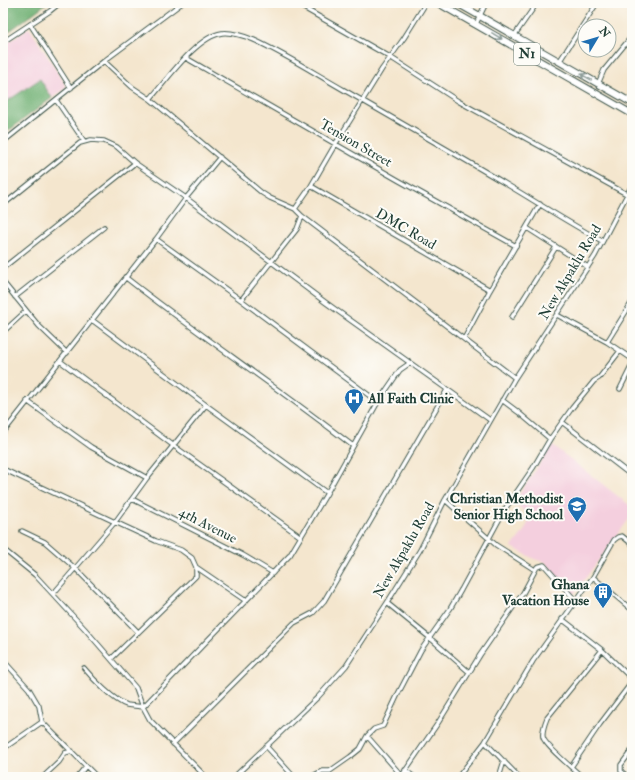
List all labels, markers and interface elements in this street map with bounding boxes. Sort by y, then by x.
north arrow [577,18,617,58]
text: N [596,23,613,41]
one-way arrow [491,33,503,41]
road number: N1 [514,43,540,65]
one-way arrow [580,72,592,80]
street label: Tension Street [317,115,396,171]
street label: DMC Road [373,205,439,253]
street label: New Akpaklu Road [535,221,606,323]
hospital icon: All Faith Clinic [343,387,365,415]
place label: All Faith Clinic [367,390,454,407]
place label: Christian Methodist Senior High School [450,490,563,524]
school or university icon: Christian Methodist Senior High School [566,495,588,523]
street label: New Akpaklu Road [370,499,439,601]
street label: 4th Avenue [176,503,240,547]
place label: Ghana Vacation House [501,576,590,609]
building icon: Ghana Vacation House [592,581,614,609]

